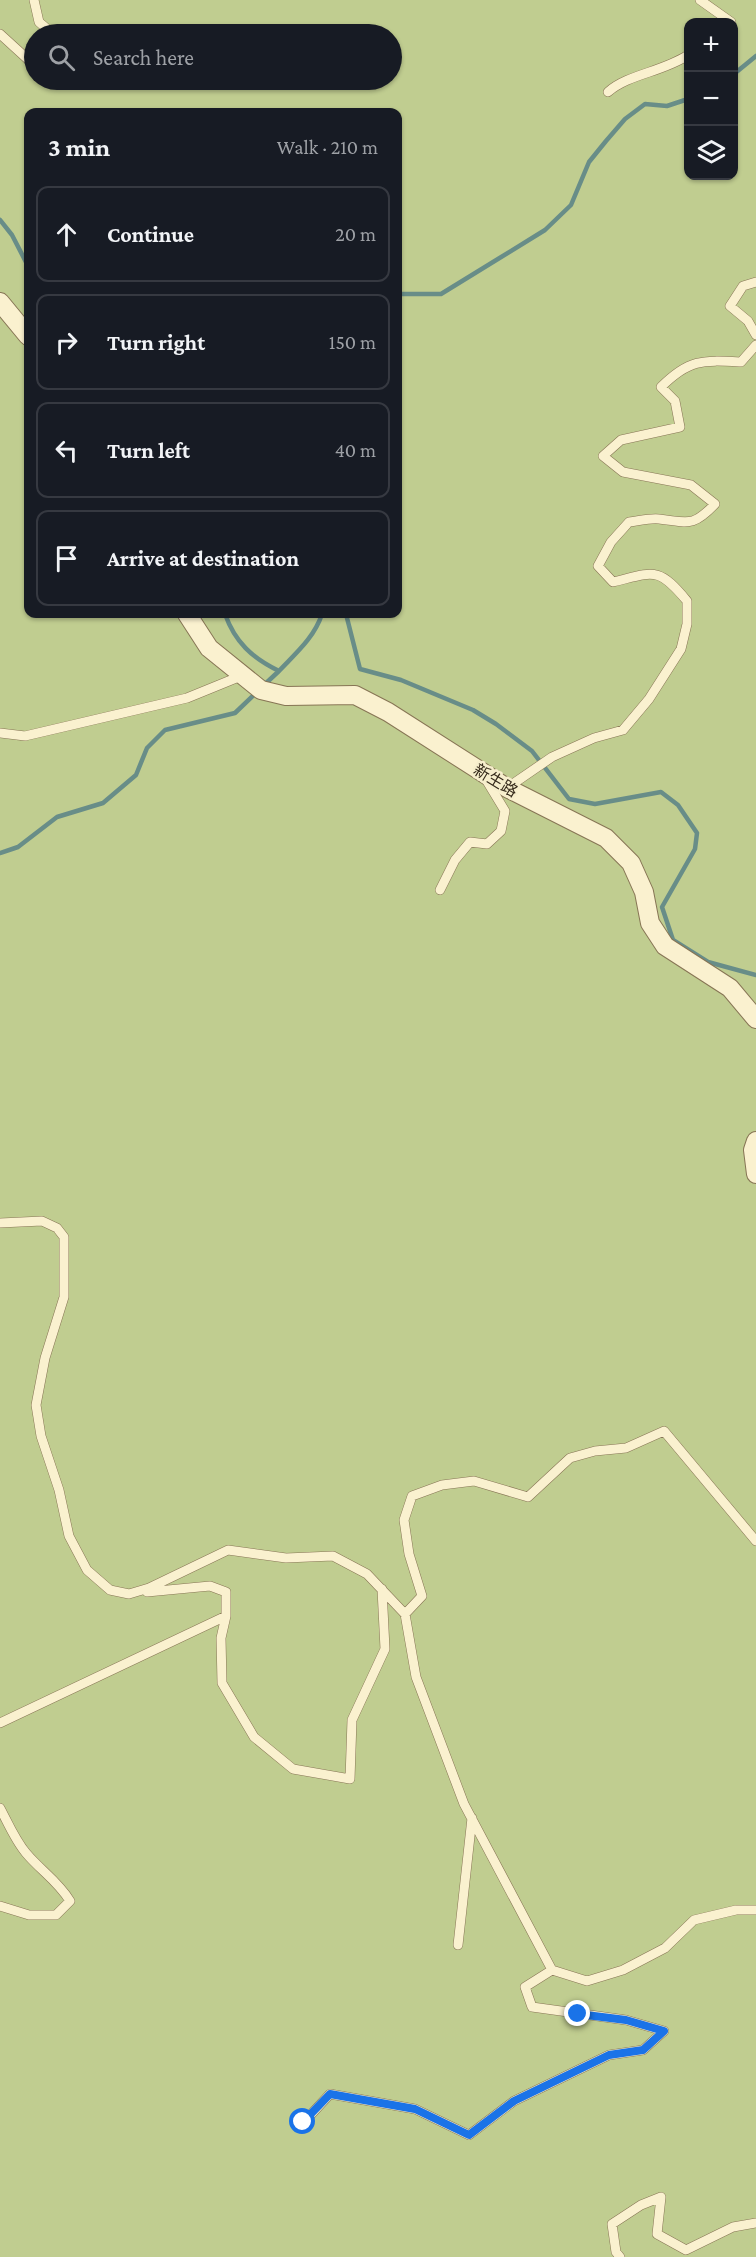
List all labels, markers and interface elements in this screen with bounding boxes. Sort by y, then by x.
map controls [684,18,738,180]
button: + [684,18,738,72]
search box [24,24,402,90]
icon: search [45,41,78,74]
text: Search here [93,45,194,70]
button: − [684,72,738,126]
button: layers [684,126,738,180]
text: 3 min [48,133,110,162]
text: Walk · 210 m [277,136,378,158]
icon: ahead [50,218,83,251]
text: Continue [107,222,194,247]
text: 20 m [335,223,376,245]
icon: right [50,326,83,359]
text: Turn right [107,330,205,355]
text: 150 m [329,331,376,353]
icon: left [50,434,83,467]
text: Turn left [107,438,190,463]
text: 40 m [335,439,376,461]
icon: arrive [50,542,83,575]
text: Arrive at destination [107,546,299,571]
street label: 新生路 [471,761,521,800]
route end [564,2000,590,2026]
route start [289,2108,315,2134]

